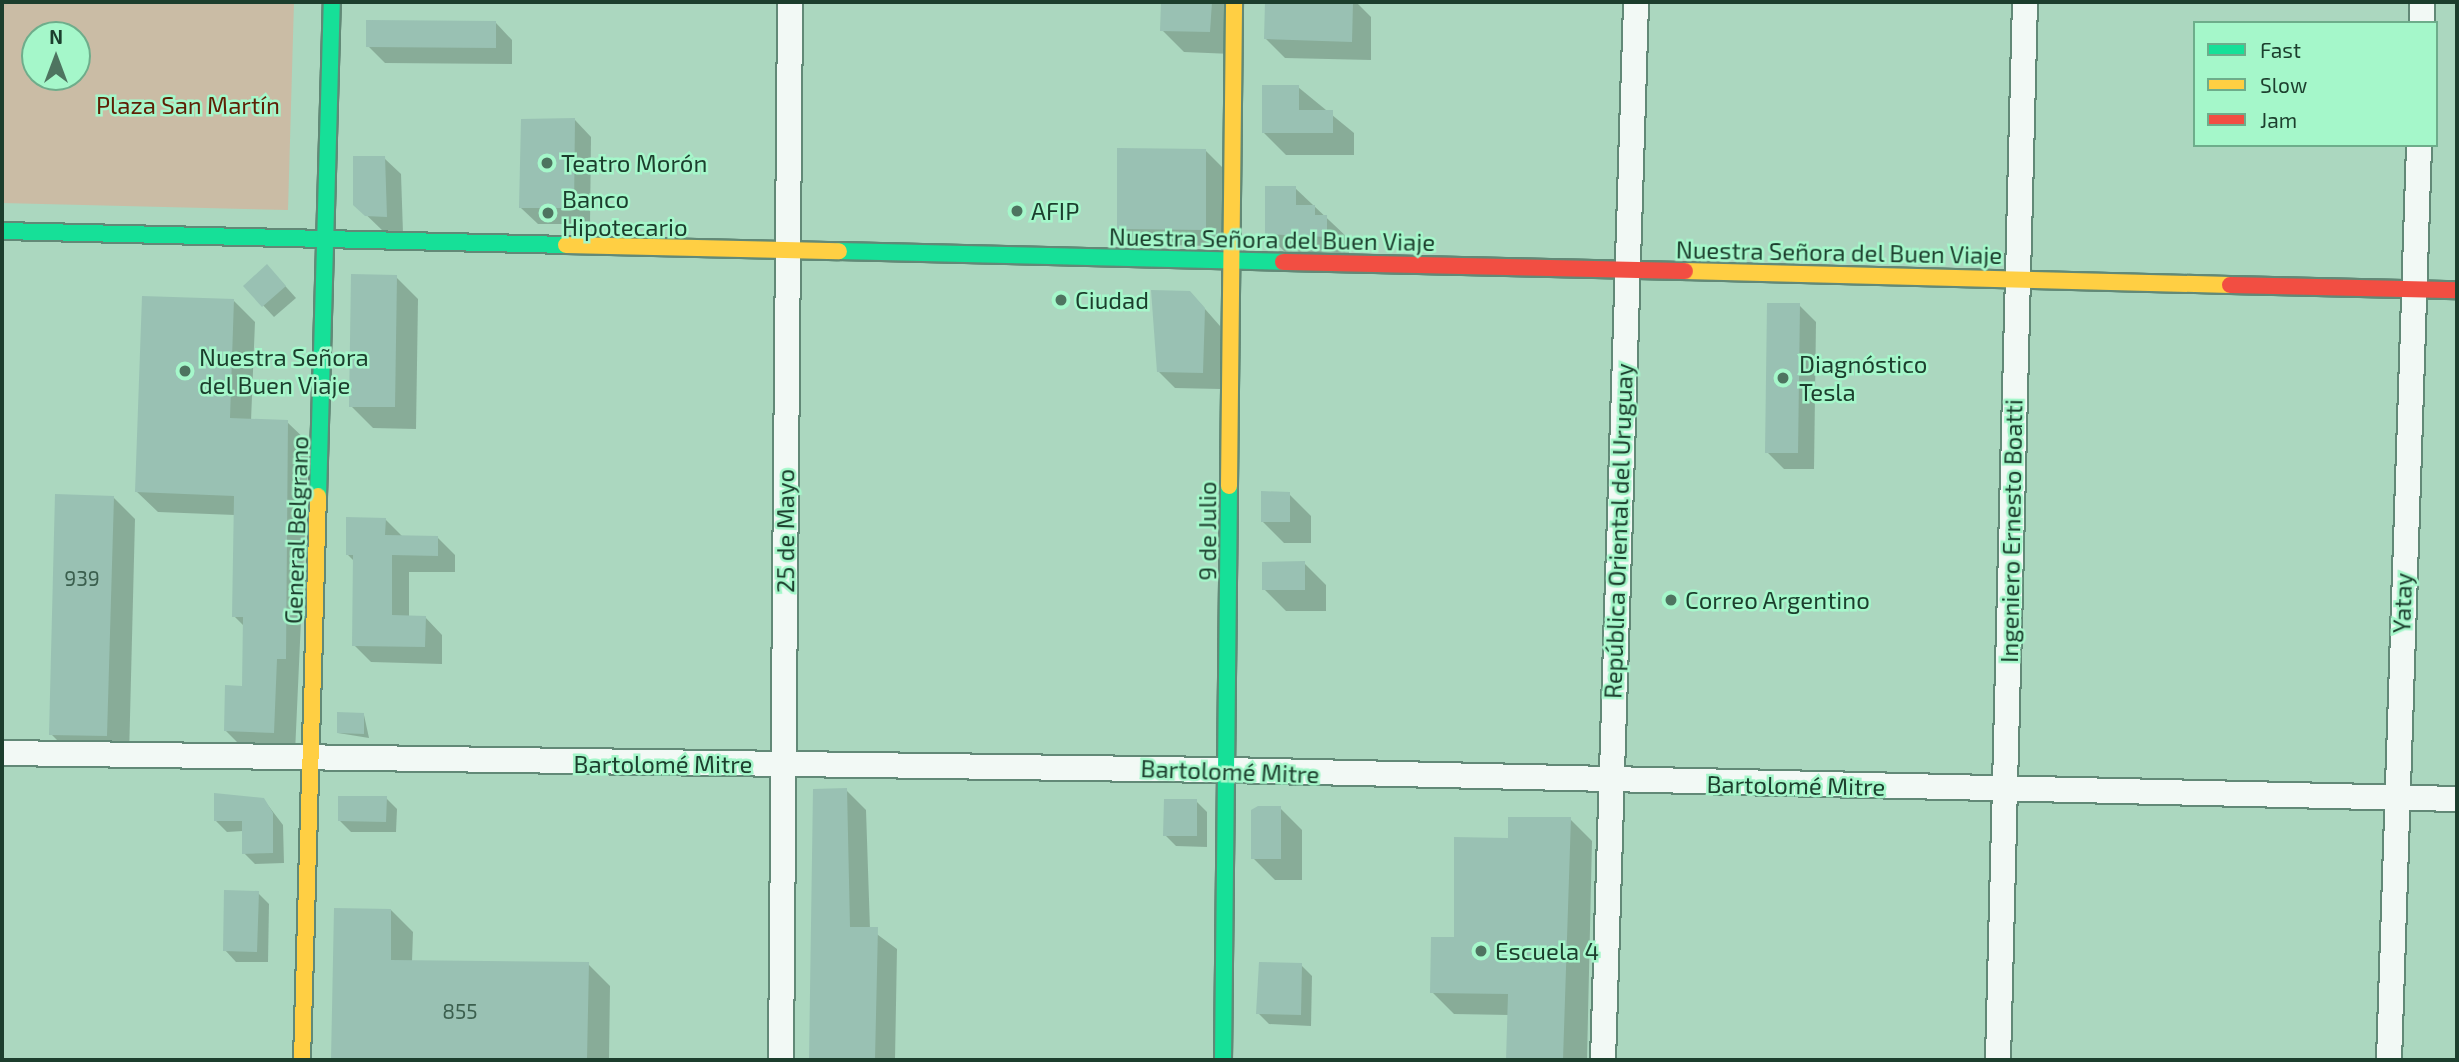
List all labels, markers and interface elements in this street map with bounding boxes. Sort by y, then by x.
north arrow [21,21,91,91]
legend [2193,21,2438,147]
text: N [49,25,63,48]
text: Fast [2260,37,2301,62]
text: Slow [2260,72,2307,97]
park label: Plaza San Martín [96,91,280,119]
text: Jam [2260,107,2297,132]
place label: Teatro Morón [561,149,707,177]
marker: Teatro Morón [539,155,555,171]
place label: Banco Hipotecario [562,185,688,241]
place label: AFIP [1031,197,1079,225]
marker: AFIP [1009,203,1025,219]
marker: Banco Hipotecario [540,205,556,221]
street label: Nuestra Señora del Buen Viaje [1108,222,1436,256]
street label: Nuestra Señora del Buen Viaje [1675,235,2003,269]
place label: Ciudad [1075,286,1149,314]
marker: Ciudad [1053,292,1069,308]
place label: Nuestra Señora del Buen Viaje [199,343,369,399]
place label: Diagnóstico Tesla [1799,350,1927,406]
street label: República Oriental del Uruguay [1598,362,1638,700]
marker: Nuestra Señora del Buen Viaje [177,363,193,379]
marker: Diagnóstico Tesla [1773,368,1793,388]
street label: Ingeniero Ernesto Boatti [1994,399,2028,663]
street label: General Belgrano [278,435,314,625]
street label: 25 de Mayo [771,469,799,593]
street label: 9 de Julio [1193,481,1221,581]
house number: 939 [64,565,100,591]
street label: Yatay [2387,572,2417,634]
place label: Correo Argentino [1685,586,1870,614]
marker: Correo Argentino [1663,592,1679,608]
street label: Bartolomé Mitre [574,750,752,778]
street label: Bartolomé Mitre [1140,753,1320,789]
street label: Bartolomé Mitre [1706,769,1886,801]
place label: Escuela 4 [1495,937,1599,965]
marker: Escuela 4 [1473,943,1489,959]
house number: 855 [442,998,478,1024]

